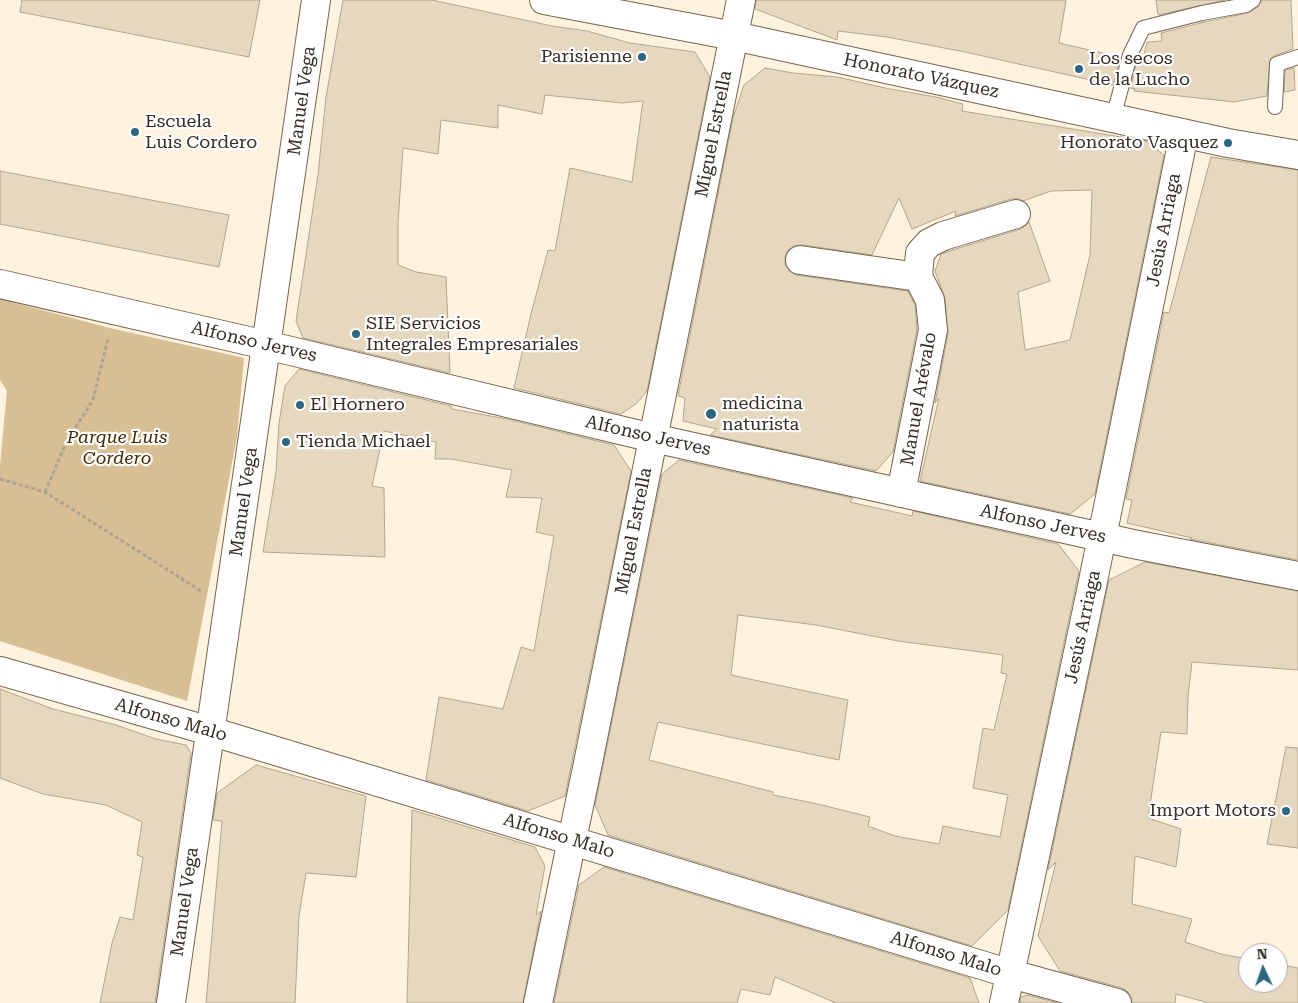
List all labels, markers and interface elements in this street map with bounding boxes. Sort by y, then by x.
street label: Manuel Vega [284,45,320,157]
place label: Parisienne [541,46,632,68]
place label: Los secos de la Lucho [1089,48,1190,90]
street label: Honorato Vázquez [841,49,1001,103]
marker: Parisienne [636,51,648,63]
marker: Los secos de la Lucho [1073,63,1085,75]
street label: Miguel Estrella [691,69,737,199]
place label: Escuela Luis Cordero [145,111,257,154]
marker: Escuela Luis Cordero [129,126,141,138]
place label: Honorato Vasquez [1060,132,1218,154]
marker: Honorato Vasquez [1222,137,1234,149]
street label: Jesús Arriaga [1142,171,1186,289]
place label: SIE Servicios Integrales Empresariales [366,313,578,356]
street label: Alfonso Jerves [189,317,319,367]
marker: SIE Servicios Integrales Empresariales [350,328,362,340]
street label: Manuel Arévalo [897,331,941,467]
place label: medicina naturista [722,393,803,436]
place label: El Hornero [310,394,405,416]
marker: El Hornero [294,399,306,411]
marker: medicina naturista [704,407,718,421]
street label: Alfonso Jerves [583,411,713,461]
park label: Parque Luis Cordero [67,427,167,469]
place label: Tienda Michael [296,431,431,453]
marker: Tienda Michael [280,436,292,448]
street label: Manuel Vega [226,446,262,558]
street label: Miguel Estrella [611,466,657,596]
street label: Alfonso Jerves [978,500,1108,548]
street label: Jesús Arriaga [1060,568,1106,686]
street label: Alfonso Malo [113,694,229,746]
place label: Import Motors [1150,800,1276,822]
marker: Import Motors [1280,805,1292,817]
street label: Alfonso Malo [501,809,617,863]
street label: Manuel Vega [167,846,203,958]
street label: Alfonso Malo [888,927,1004,981]
north arrow [1238,943,1288,993]
text: N [1256,946,1268,962]

